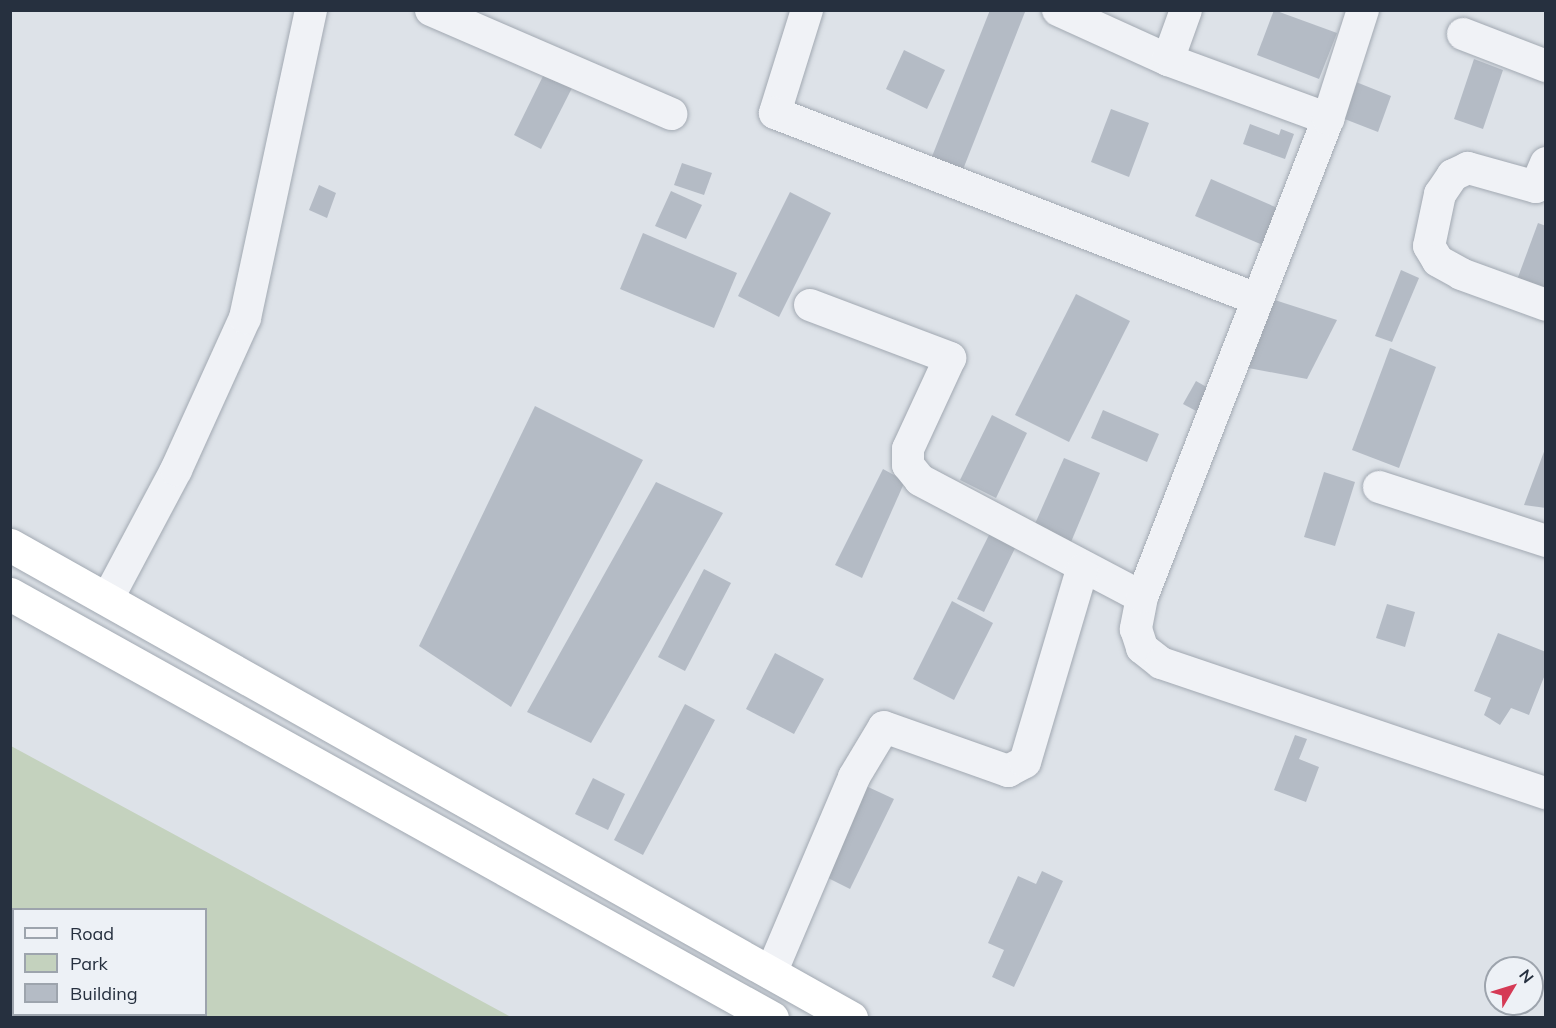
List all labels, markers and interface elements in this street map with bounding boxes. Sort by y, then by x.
legend [12,908,207,1016]
text: Road [70,922,114,945]
text: Park [70,952,108,975]
north arrow [1484,956,1544,1016]
text: N [1515,965,1538,987]
text: Building [70,982,138,1005]

